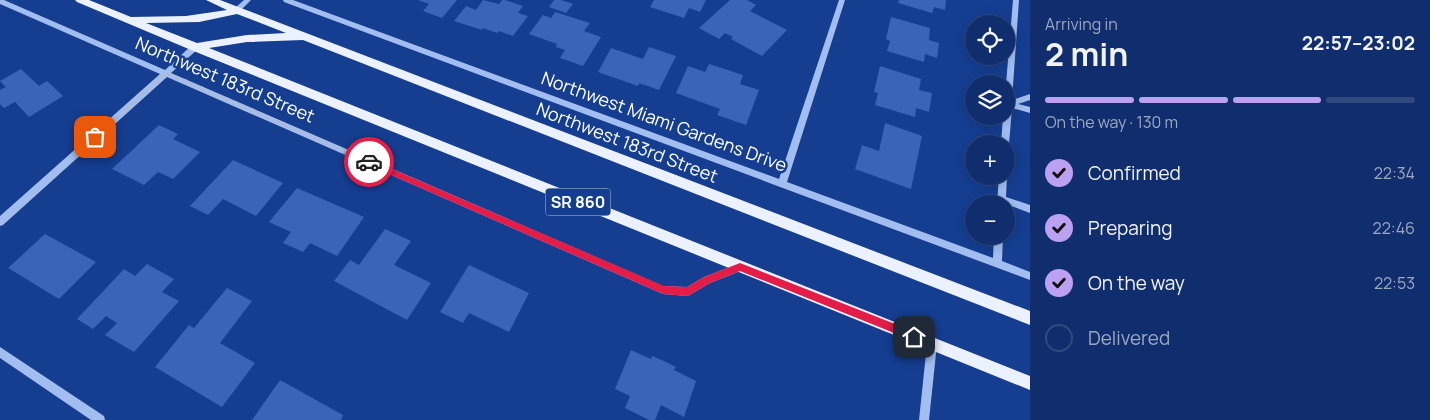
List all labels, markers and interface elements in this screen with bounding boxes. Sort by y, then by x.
text: Arriving in [1045,13,1118,35]
map controls [965,15,1015,245]
button: locate [965,15,1015,65]
street label: Northwest 183rd Street [132,30,319,128]
text: 22:57–23:02 [1302,30,1415,56]
text: 2 min [1045,32,1128,76]
street label: Northwest Miami Gardens Drive [538,65,790,177]
button: layers [965,75,1015,125]
street label: Northwest 183rd Street [533,96,722,188]
text: On the way · 130 m [1045,111,1178,133]
pin [74,116,116,158]
icon: bag [81,123,109,151]
button: + [965,135,1015,185]
courier [344,137,394,187]
icon: car [355,148,383,176]
icon: check [1045,159,1073,187]
text: Confirmed [1088,160,1181,186]
text: 22:34 [1374,162,1415,184]
road number: SR 860 [546,188,610,216]
button: − [965,195,1015,245]
icon: check [1045,214,1073,242]
text: Preparing [1088,215,1173,241]
text: 22:46 [1373,217,1415,239]
icon: check [1045,269,1073,297]
text: On the way [1088,270,1185,296]
text: 22:53 [1374,272,1415,294]
pin [893,316,935,358]
icon: home [900,323,928,351]
text: Delivered [1088,325,1170,351]

